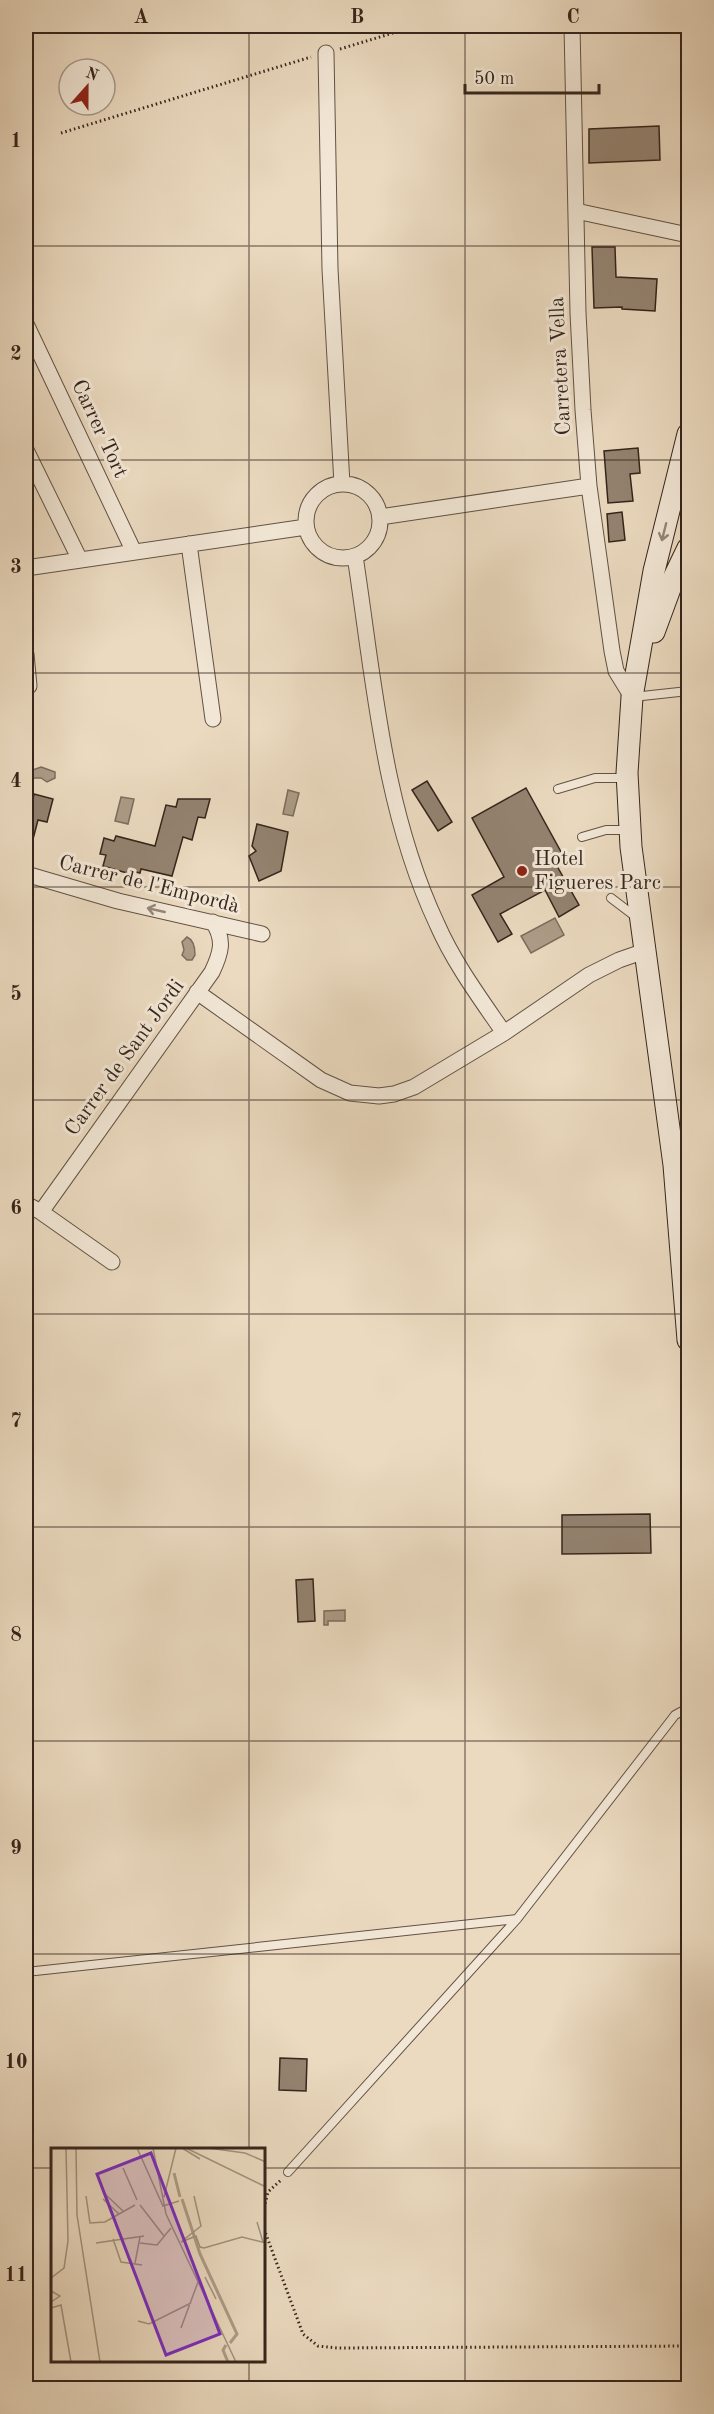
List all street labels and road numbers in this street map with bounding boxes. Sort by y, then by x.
street label: Carretera Vella [547,296,575,436]
street label: Carrer Tort [67,377,131,481]
street label: Carrer de l'Empordà [56,852,242,918]
street label: Carrer de Sant Jordi [61,976,189,1140]

